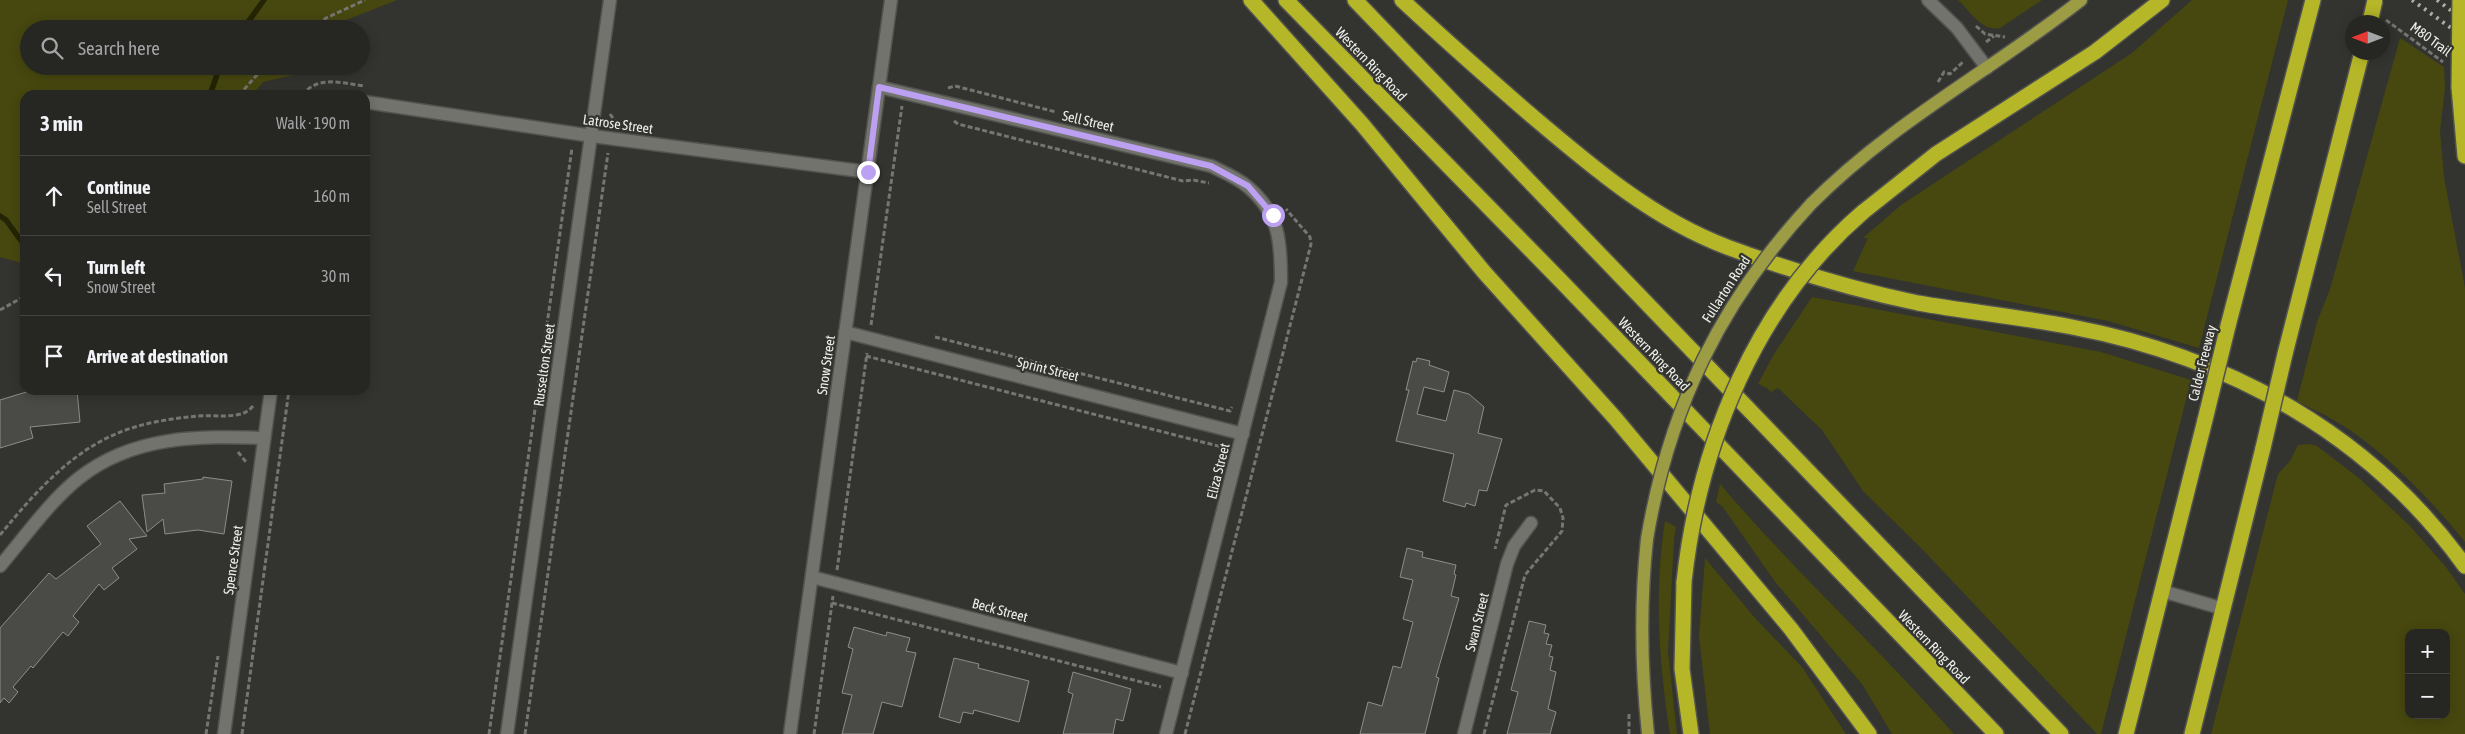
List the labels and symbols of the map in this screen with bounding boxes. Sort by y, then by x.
north arrow [2345,15,2390,60]
street label: M80 Trail [2407,19,2455,59]
street label: Western Ring Road [1332,24,1410,104]
street label: Sell Street [1061,107,1115,135]
street label: Latrose Street [582,111,654,137]
route end [857,161,880,184]
route start [1262,204,1285,227]
street label: Fullarton Road [1699,253,1753,325]
street label: Western Ring Road [1615,314,1693,394]
street label: Russelton Street [530,322,558,408]
street label: Calder Freeway [2185,323,2219,403]
street label: Snow Street [814,334,838,396]
street label: Sprint Street [1015,354,1081,384]
street label: Eliza Street [1203,441,1233,501]
street label: Spence Street [220,524,246,596]
street label: Swan Street [1462,591,1492,653]
street label: Beck Street [970,595,1030,625]
street label: Western Ring Road [1895,607,1973,687]

